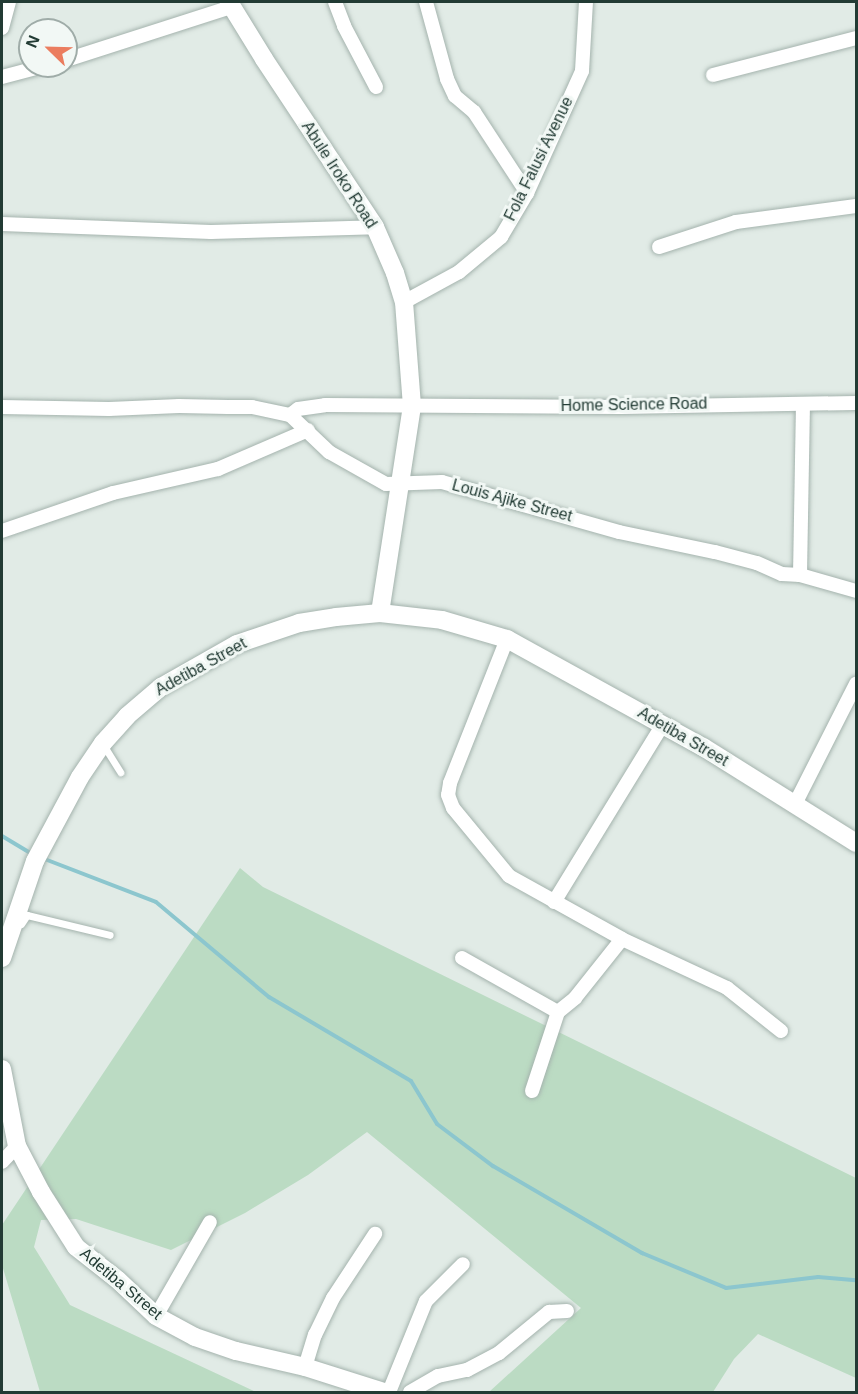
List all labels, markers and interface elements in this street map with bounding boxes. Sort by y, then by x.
north arrow [18,18,78,78]
text: N [23,33,43,50]
street label: Fola Falusi Avenue [500,93,578,225]
street label: Abule Iroko Road [297,118,381,232]
street label: Home Science Road [560,394,708,416]
street label: Louis Ajike Street [449,476,575,526]
street label: Adetiba Street [152,634,250,700]
street label: Adetiba Street [634,703,732,771]
street label: Adetiba Street [76,1244,166,1324]

